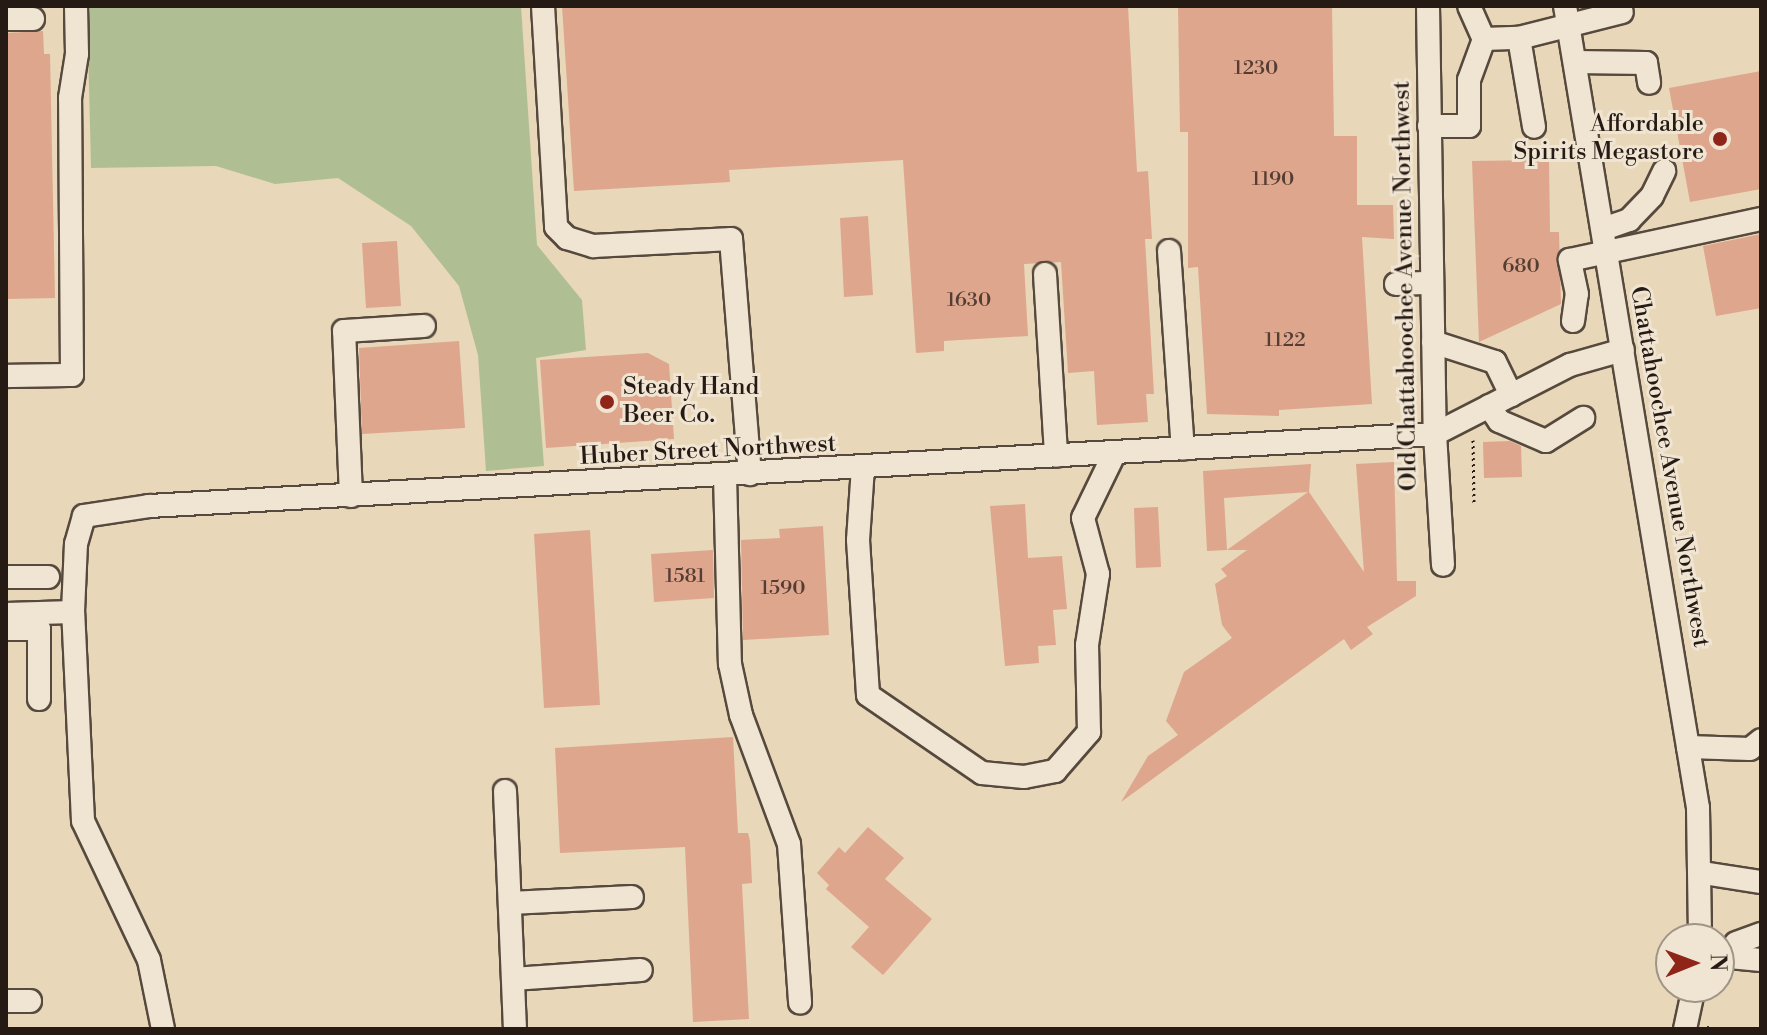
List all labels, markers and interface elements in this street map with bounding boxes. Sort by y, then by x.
house number: 1230 [1234,56,1278,80]
street label: Old Chattahoochee Avenue Northwest [1388,81,1424,491]
place label: Affordable Spirits Megastore [1513,111,1704,167]
marker: Affordable Spirits Megastore [1711,130,1729,148]
house number: 1190 [1252,167,1294,191]
house number: 680 [1502,254,1540,278]
street label: Chattahoochee Avenue Northwest [1623,284,1715,650]
house number: 1630 [947,288,991,312]
house number: 1122 [1264,328,1306,352]
place label: Steady Hand Beer Co. [623,374,759,430]
marker: Steady Hand Beer Co. [598,393,616,411]
street label: Huber Street Northwest [579,430,837,472]
house number: 1581 [665,564,705,588]
house number: 1590 [760,576,806,600]
north arrow [1655,923,1735,1003]
text: N [1704,954,1731,972]

